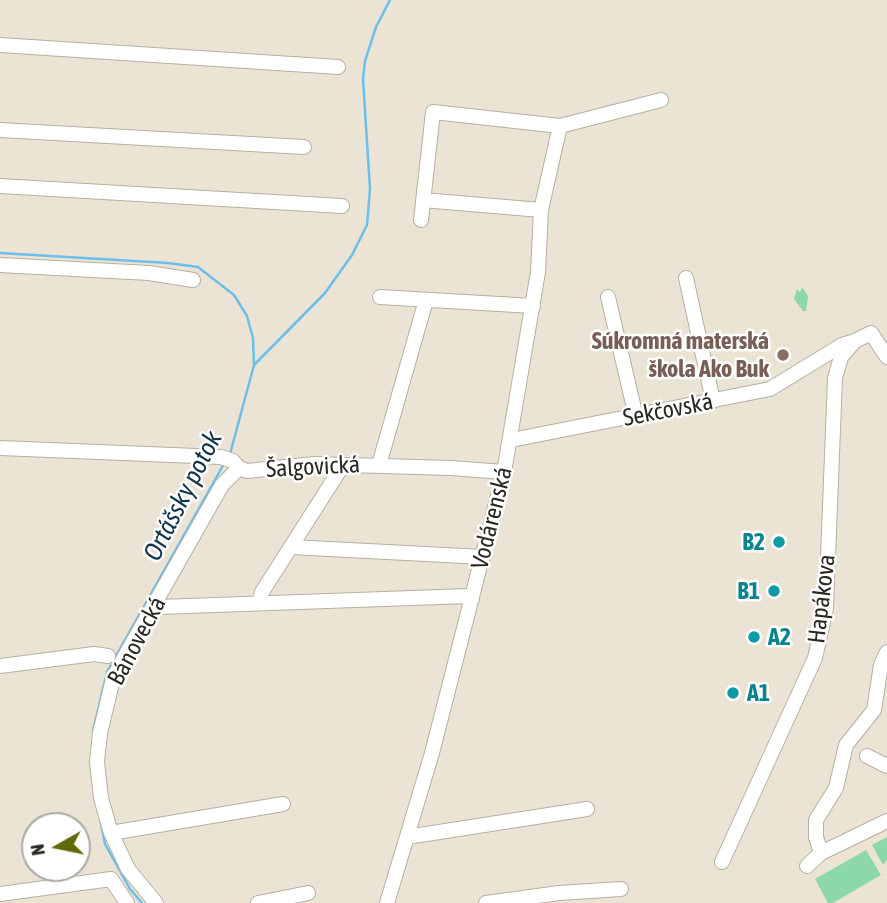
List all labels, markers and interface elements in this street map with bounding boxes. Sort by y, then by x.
place label: Súkromná materská škola Ako Buk [592,327,769,383]
marker: Súkromná materská škola Ako Buk [775,347,791,363]
street label: Sekčovská [621,387,715,433]
water label: Ortášsky potok [137,426,229,566]
street label: Šalgovická [265,450,361,484]
street label: Vodárenská [465,464,519,572]
place label: B2 [742,528,765,556]
marker: B2 [771,534,787,550]
street label: Hapákova [802,553,842,645]
place label: B1 [737,577,760,605]
marker: B1 [766,583,782,599]
street label: Bánovecká [102,592,172,690]
place label: A2 [768,623,791,651]
marker: A2 [746,629,762,645]
place label: A1 [747,679,770,707]
marker: A1 [725,685,741,701]
north arrow [21,812,91,882]
text: N [25,843,49,857]

